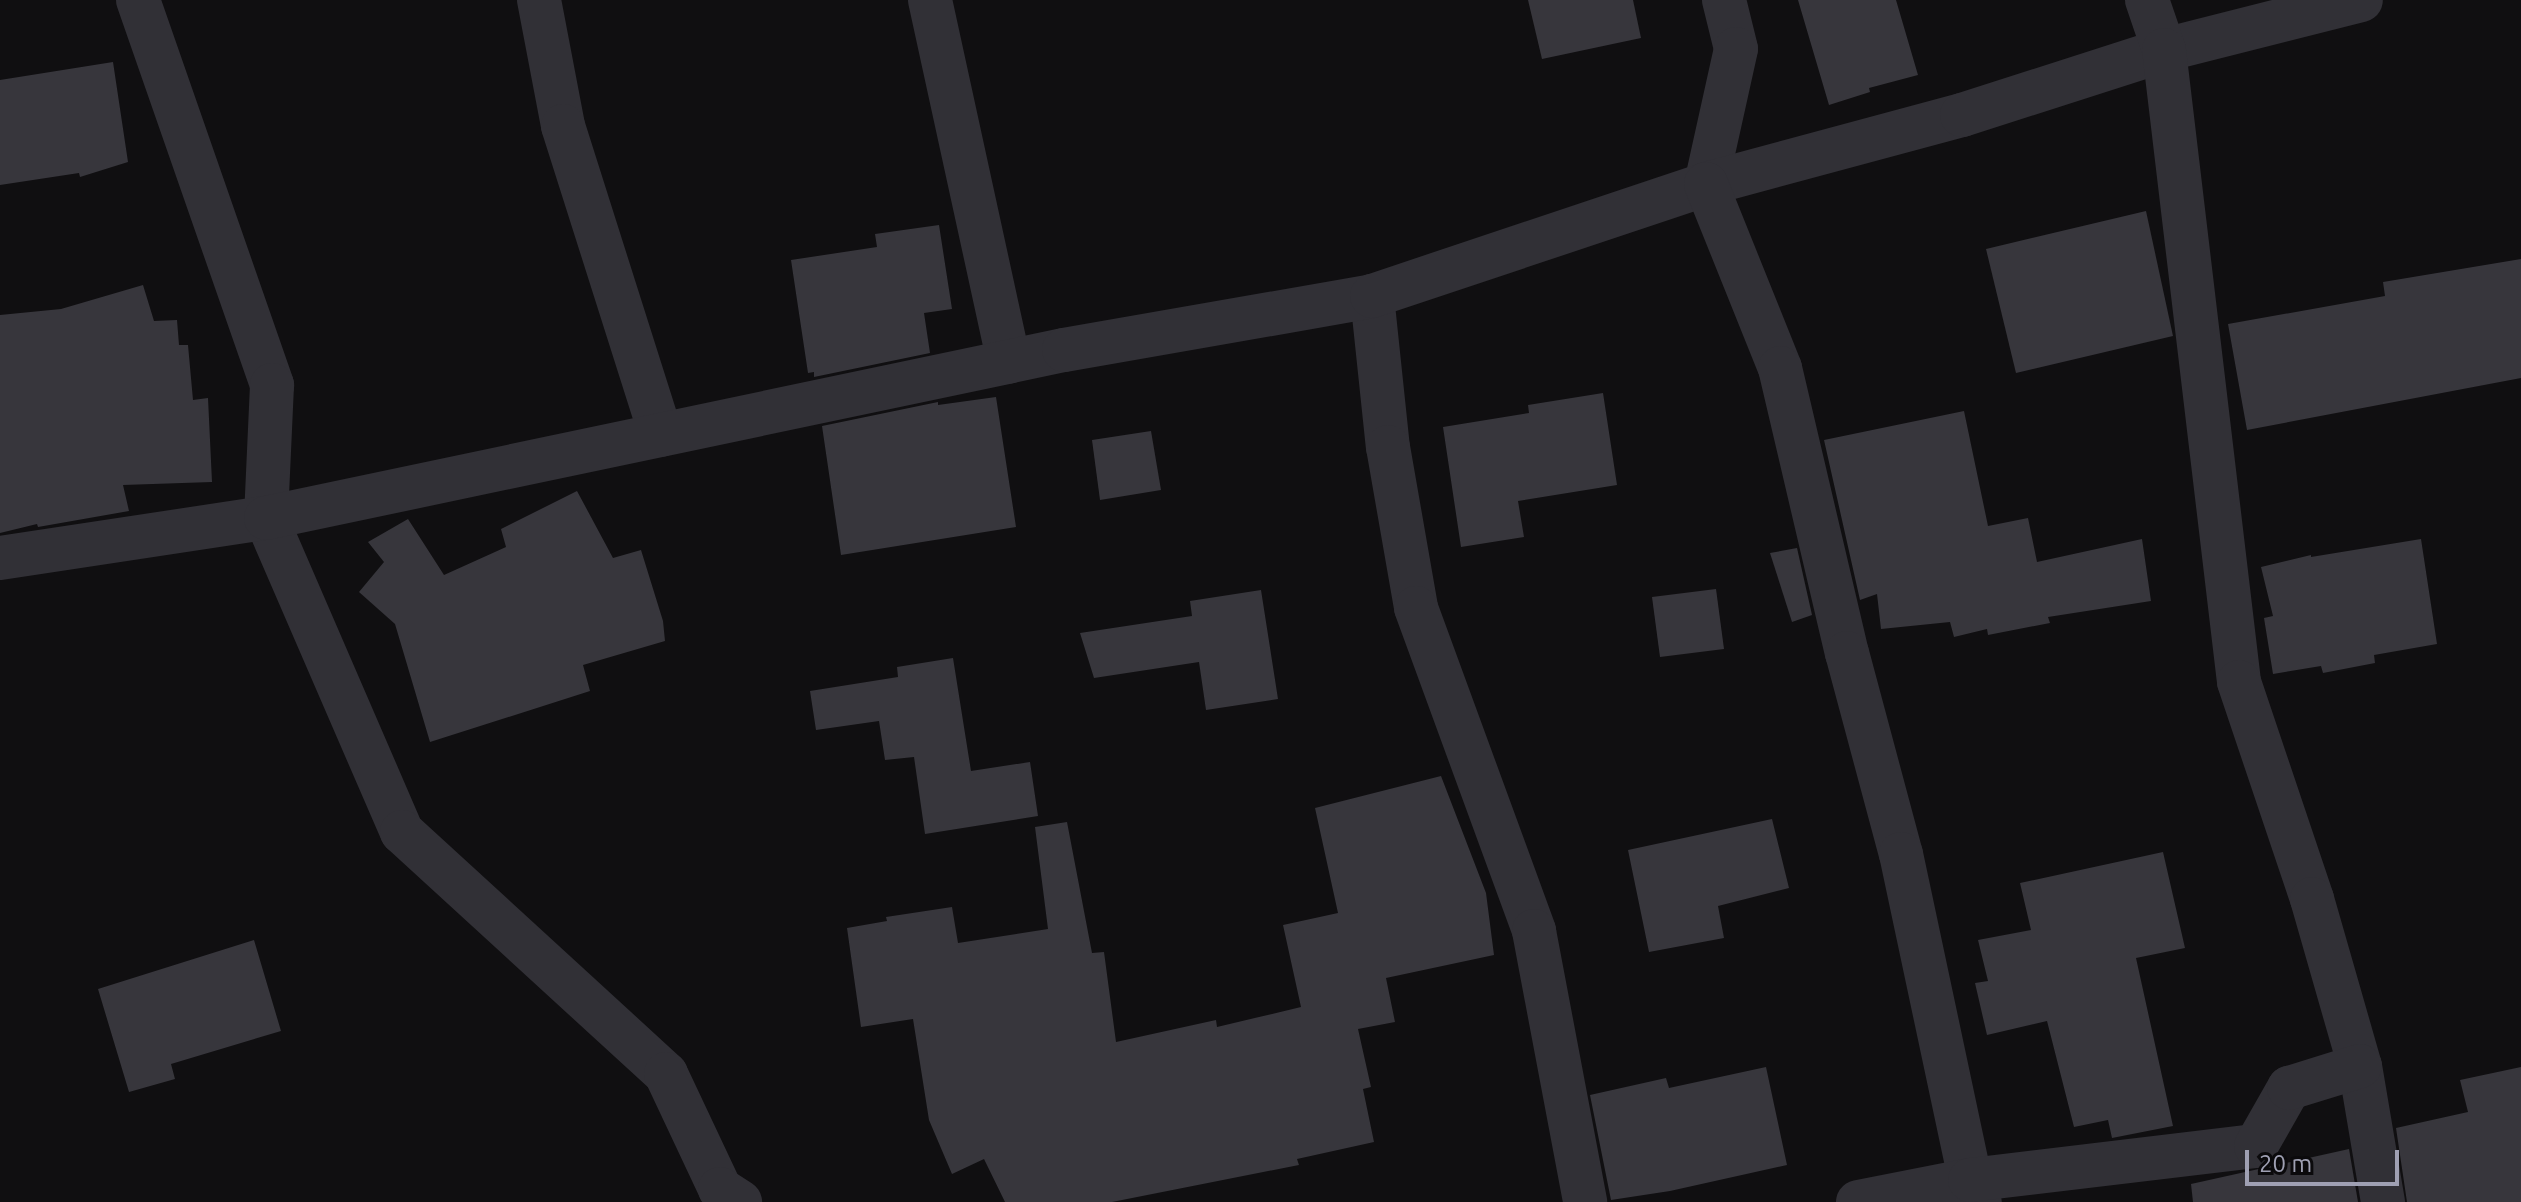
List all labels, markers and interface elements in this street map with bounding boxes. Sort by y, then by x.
scale bar [2249,1134,2403,1184]
text: 20 m [2259,1150,2312,1177]

